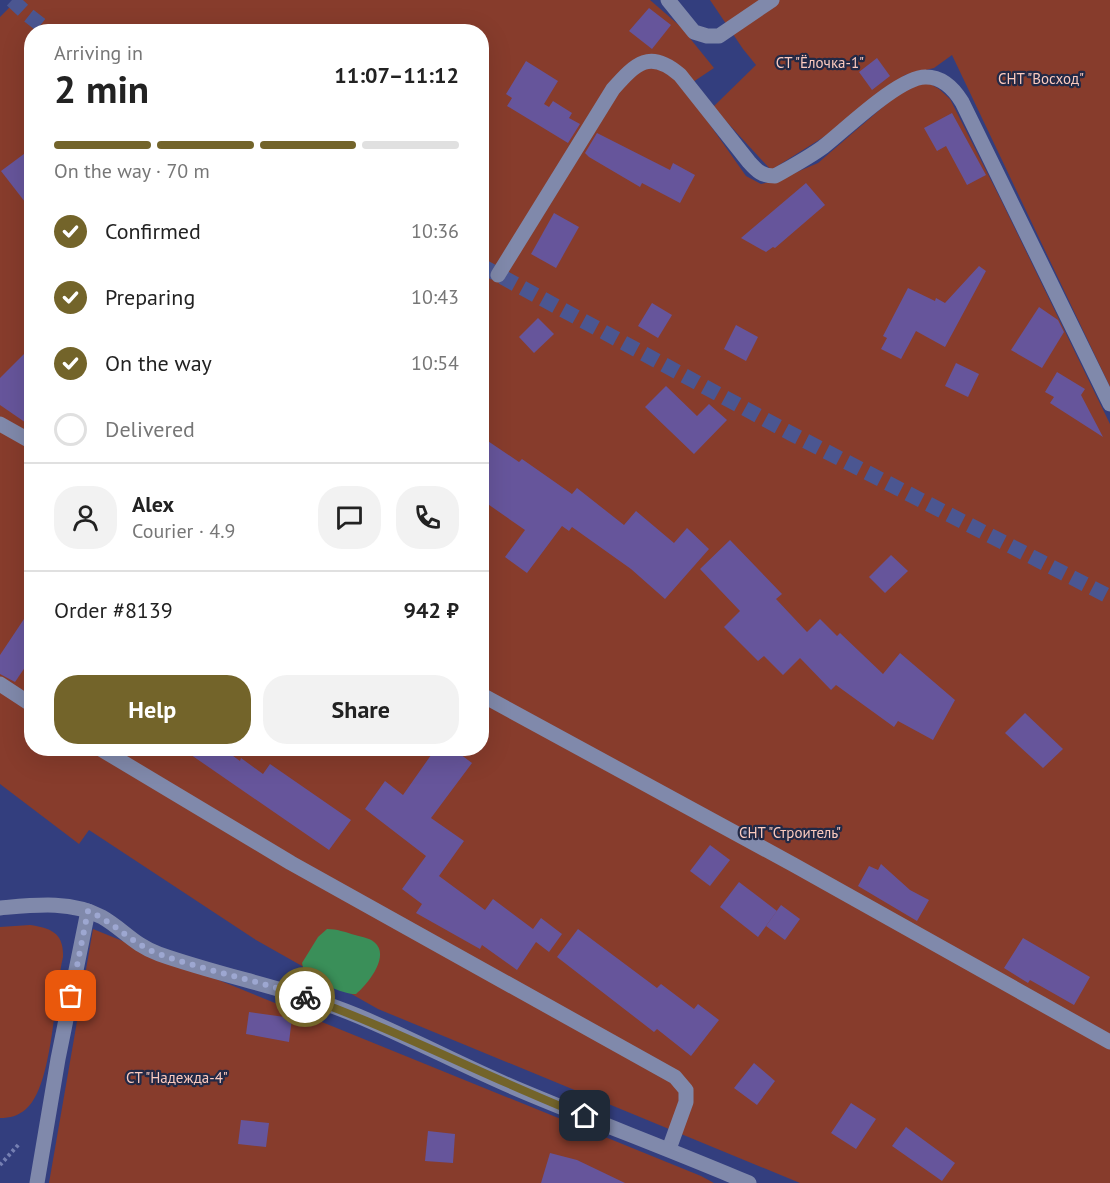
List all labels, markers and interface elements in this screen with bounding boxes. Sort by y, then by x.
text: Arriving in [54,40,143,66]
park label: СТ "Ёлочка-1" [776,53,864,72]
text: 11:07–11:12 [334,61,459,89]
text: 2 min [54,63,149,114]
park label: СНТ "Восход" [998,69,1084,88]
text: On the way · 70 m [54,158,210,184]
icon: check [54,215,87,248]
text: Confirmed [105,217,201,245]
text: 10:36 [411,218,459,244]
icon: check [54,281,87,314]
text: Preparing [105,283,195,311]
text: 10:43 [411,284,459,310]
icon: check [54,347,87,380]
text: On the way [105,349,212,377]
text: 10:54 [411,350,459,376]
text: Delivered [105,415,195,443]
button: person [54,486,117,549]
button: chat [318,486,381,549]
button: phone [396,486,459,549]
text: Alex [132,490,174,518]
text: Courier · 4.9 [132,518,235,544]
text: Order #8139 [54,596,173,624]
text: 942 ₽ [404,596,459,624]
button: Help [54,675,251,744]
button: Share [263,675,459,744]
park label: СНТ "Строитель" [739,823,841,842]
courier [275,967,335,1027]
pin [45,970,96,1021]
icon: bag [54,979,87,1012]
icon: bike [289,981,322,1014]
park label: СТ "Надежда-4" [126,1068,228,1087]
pin [559,1090,610,1141]
icon: home [568,1099,601,1132]

